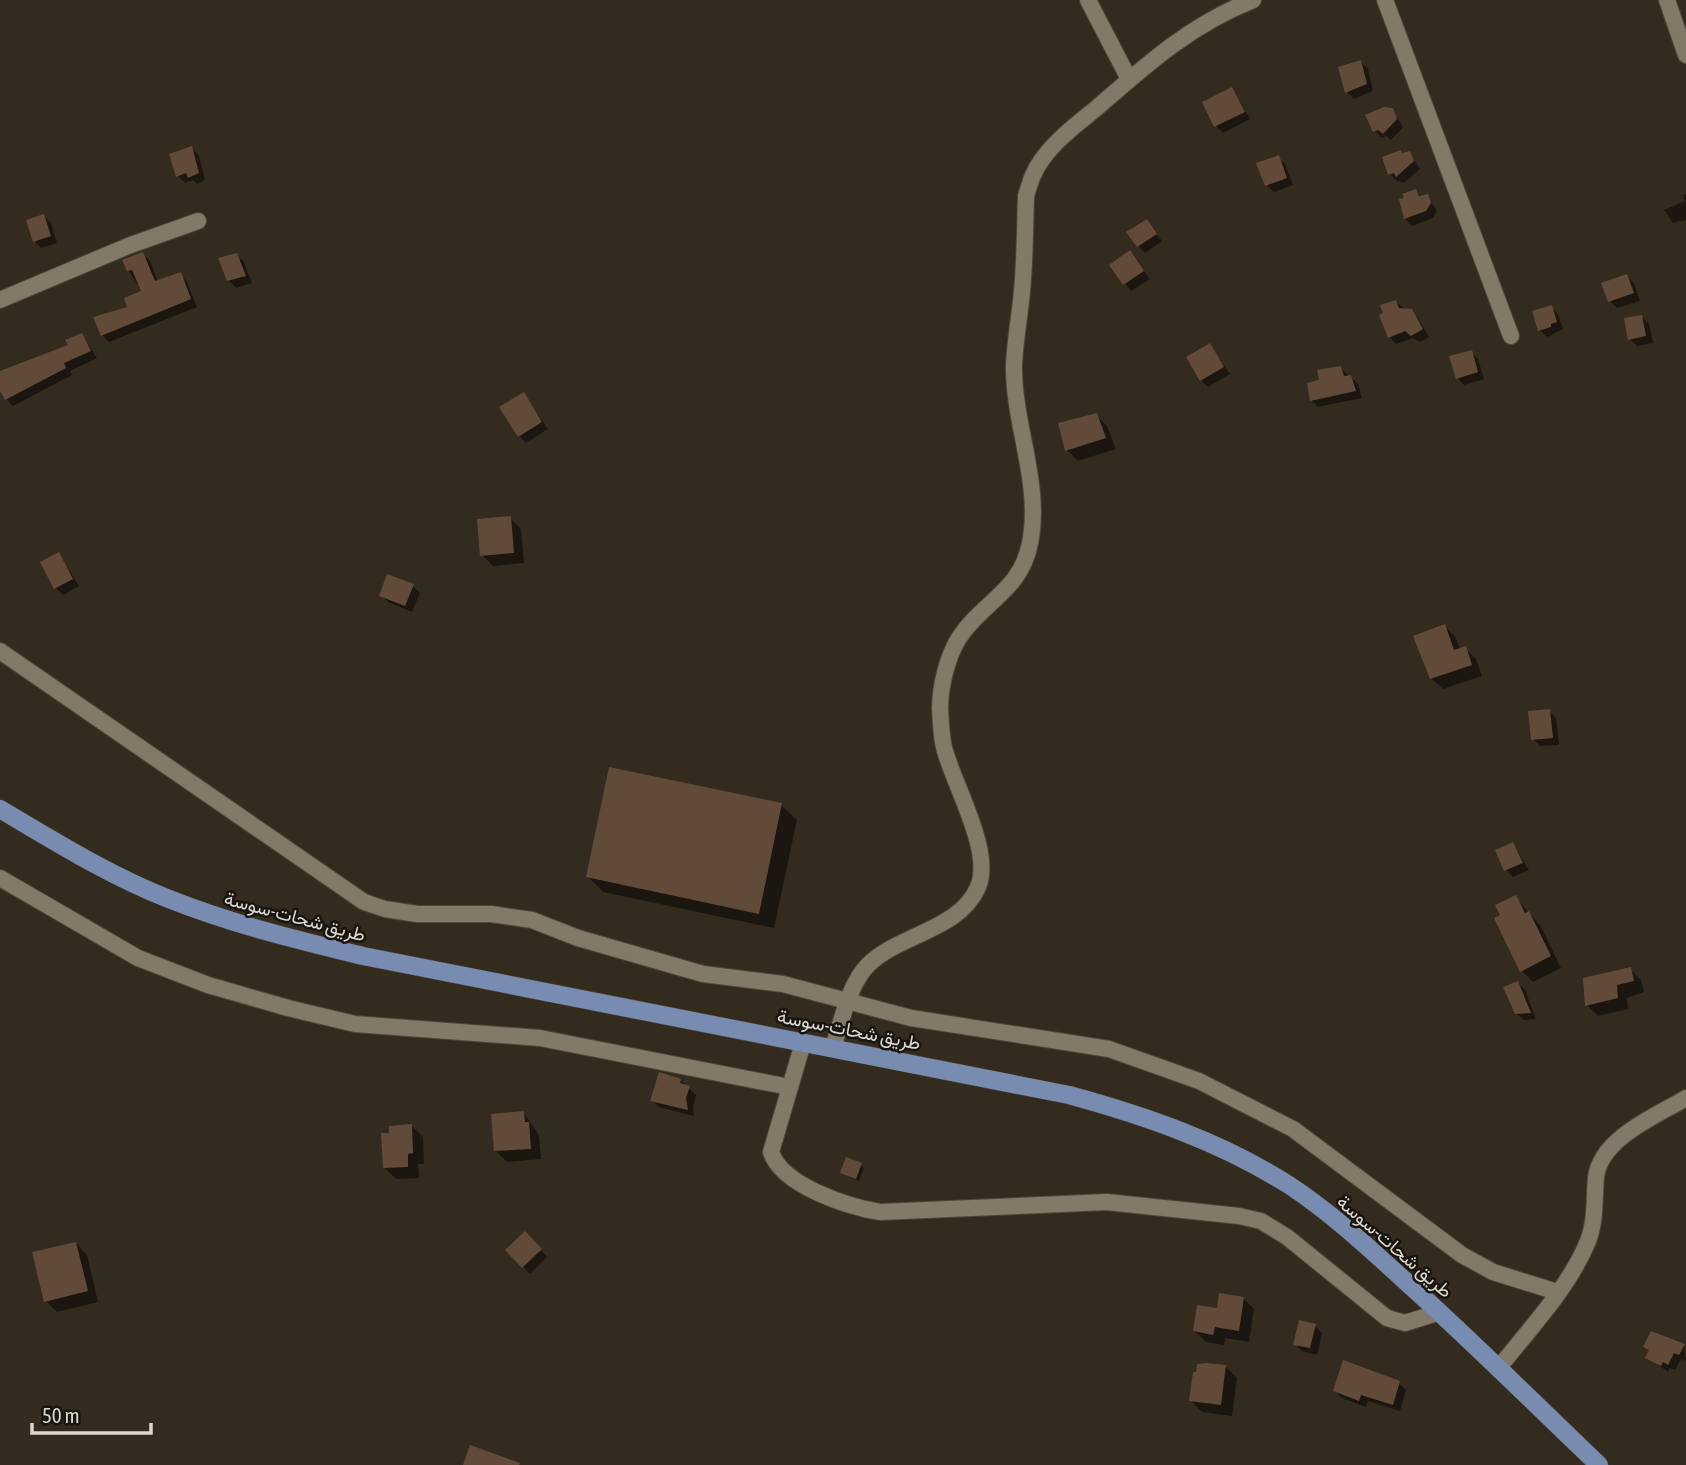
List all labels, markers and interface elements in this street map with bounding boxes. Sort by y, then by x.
street label: طريق شحات-سوسة [222,887,368,946]
street label: طريق شحات-سوسة [775,1004,922,1055]
street label: طريق شحات-سوسة [1332,1190,1457,1303]
scale bar [32,1392,150,1436]
text: 50 m [42,1403,80,1427]

